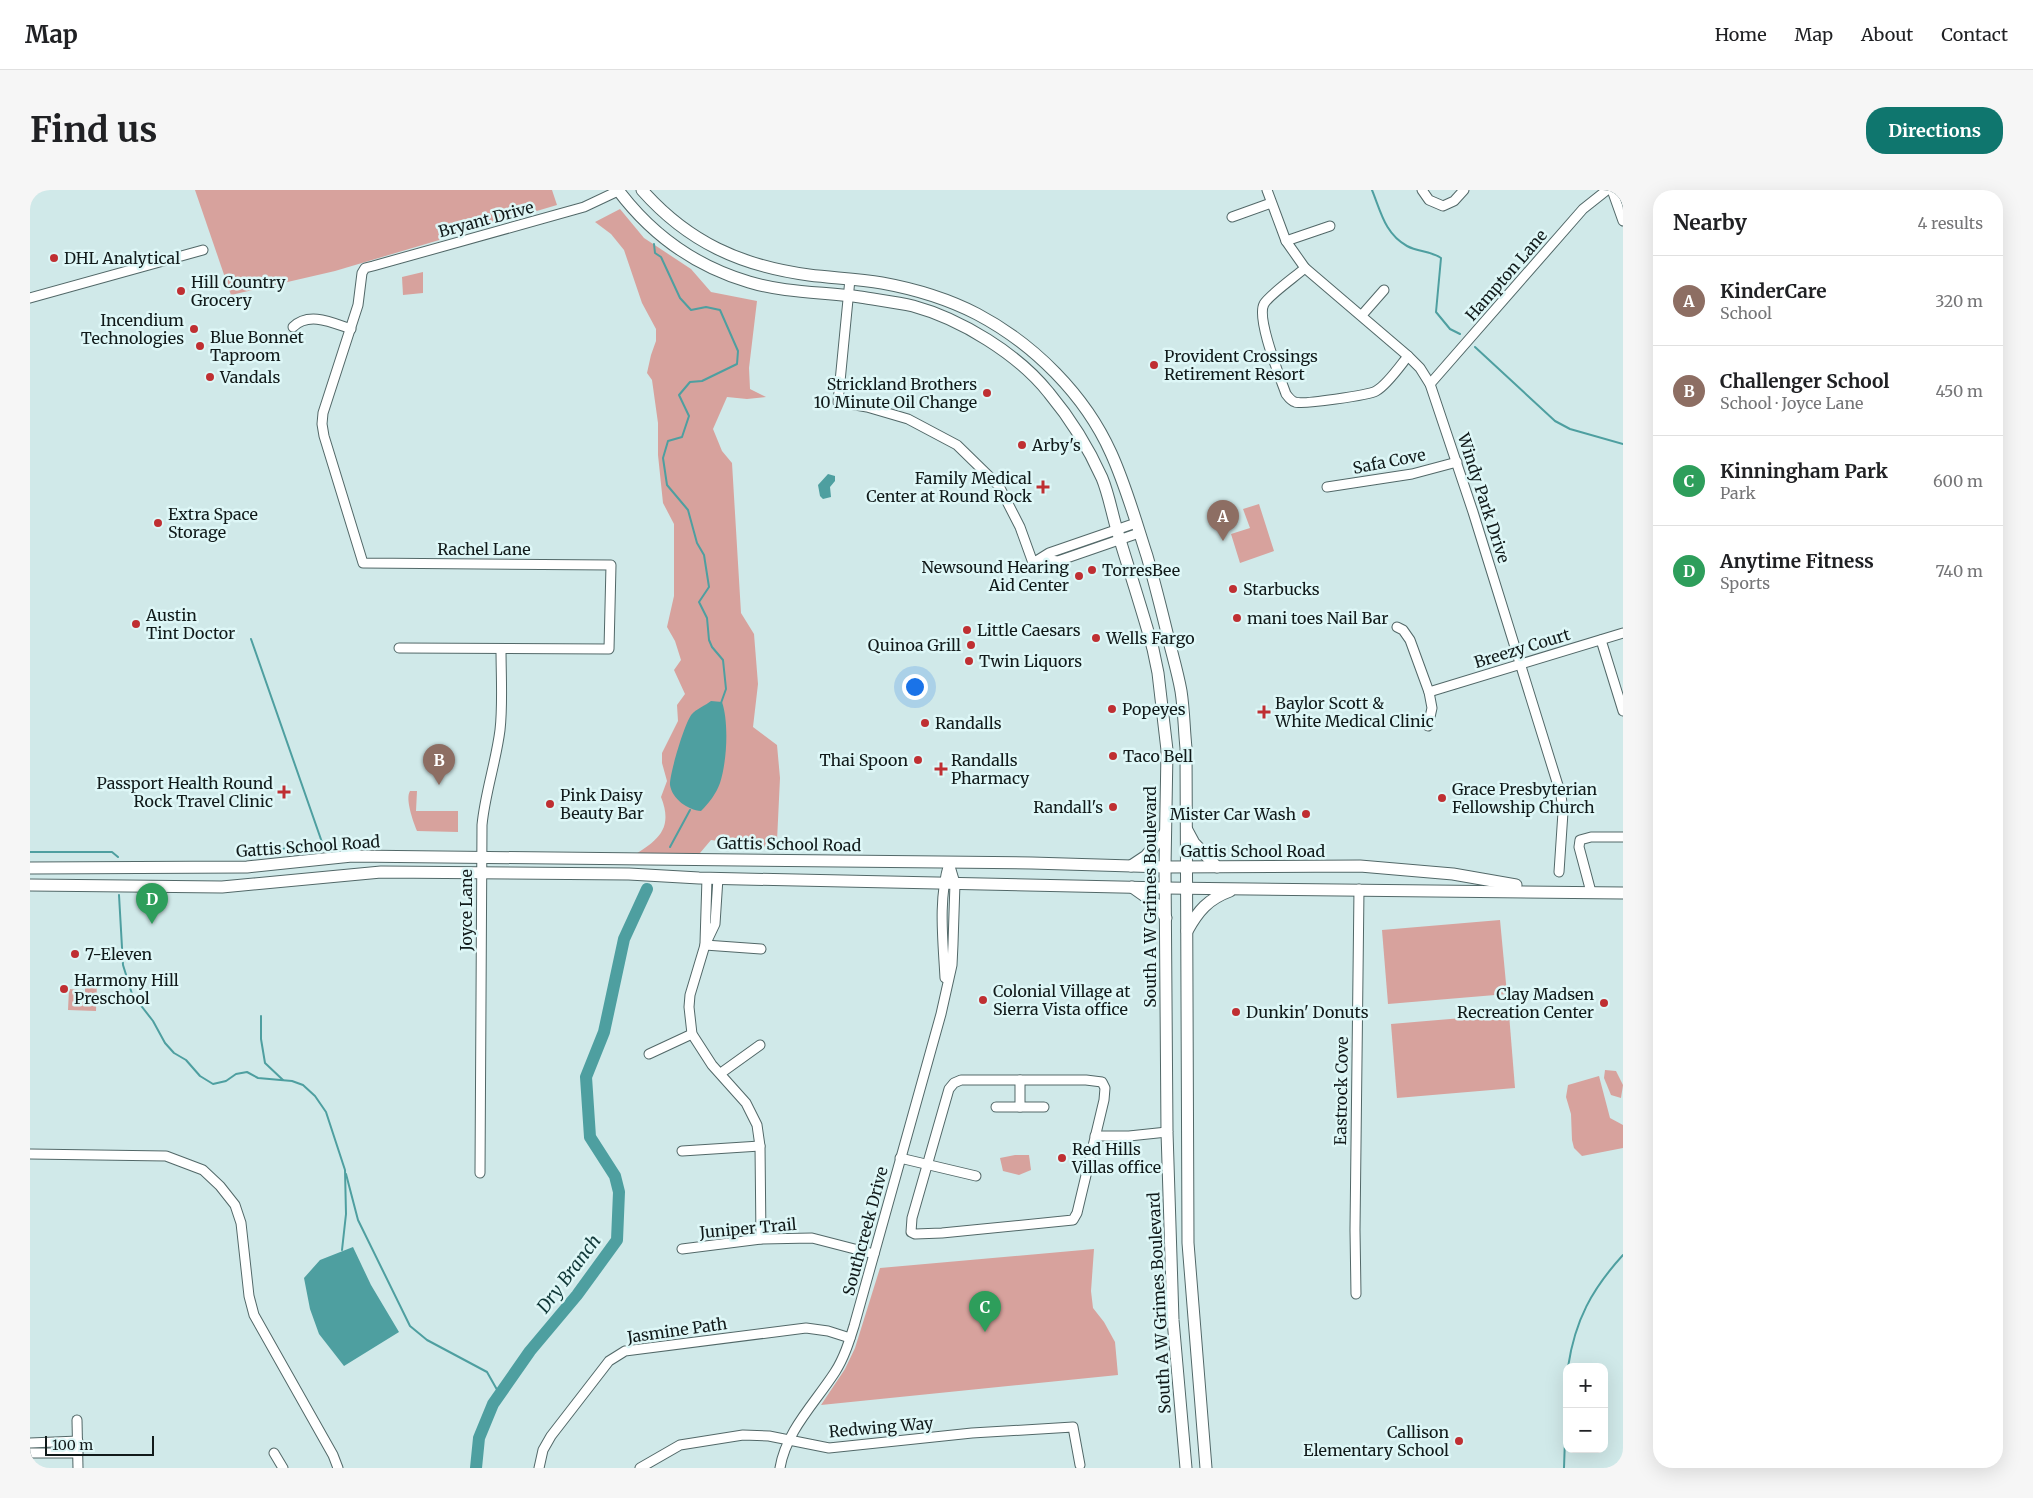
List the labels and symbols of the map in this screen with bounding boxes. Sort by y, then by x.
street label: Bryant Drive [436,197,536,241]
street label: Hampton Lane [1461,225,1551,325]
place label: DHL Analytical [64,248,180,268]
marker: DHL Analytical [48,252,60,264]
place label: Hill Country Grocery [191,272,286,310]
marker: Hill Country Grocery [175,285,187,297]
place label: Incendium Technologies [81,310,184,348]
marker: Incendium Technologies [188,323,200,335]
place label: Blue Bonnet Taproom [210,327,305,365]
marker: Blue Bonnet Taproom [194,340,206,352]
place label: Provident Crossings Retirement Resort [1164,346,1318,384]
marker: Provident Crossings Retirement Resort [1148,359,1160,371]
place label: Vandals [219,367,280,387]
marker: Vandals [204,371,216,383]
place label: Strickland Brothers 10 Minute Oil Change [814,374,977,412]
marker: Strickland Brothers 10 Minute Oil Change [981,387,993,399]
street label: Windy Park Drive [1453,430,1514,565]
place label: Arby's [1031,435,1081,455]
marker: Arby's [1016,439,1028,451]
street label: Safa Cove [1351,444,1427,478]
place label: Family Medical Center at Round Rock [866,468,1033,506]
marker: Family Medical Center at Round Rock [1036,480,1050,494]
pin: A [1207,500,1239,541]
place label: Extra Space Storage [168,504,258,542]
marker: Extra Space Storage [152,517,164,529]
street label: Rachel Lane [437,539,531,559]
place label: Newsound Hearing Aid Center [921,557,1069,595]
place label: TorresBee [1102,560,1180,580]
marker: TorresBee [1086,564,1098,576]
marker: Newsound Hearing Aid Center [1073,570,1085,582]
place label: Starbucks [1243,579,1320,599]
marker: Starbucks [1227,583,1239,595]
place label: Austin Tint Doctor [145,605,235,643]
place label: mani toes Nail Bar [1247,608,1389,628]
marker: mani toes Nail Bar [1231,612,1243,624]
marker: Austin Tint Doctor [130,618,142,630]
place label: Little Caesars [977,620,1081,640]
marker: Little Caesars [961,624,973,636]
street label: Breezy Court [1472,624,1573,672]
place label: Wells Fargo [1105,628,1195,648]
marker: Wells Fargo [1090,632,1102,644]
place label: Quinoa Grill [868,635,961,655]
marker: Quinoa Grill [965,639,977,651]
place label: Twin Liquors [979,651,1082,671]
marker: Twin Liquors [963,655,975,667]
your location [902,674,928,700]
place label: Baylor Scott & White Medical Clinic [1274,693,1434,731]
place label: Popeyes [1122,699,1186,719]
marker: Popeyes [1106,703,1118,715]
marker: Baylor Scott & White Medical Clinic [1257,705,1271,719]
place label: Randalls [935,713,1002,733]
marker: Randalls [919,717,931,729]
pin: B [423,744,455,785]
place label: Taco Bell [1123,746,1193,766]
place label: Thai Spoon [819,750,908,770]
place label: Randalls Pharmacy [951,750,1030,788]
marker: Taco Bell [1107,750,1119,762]
marker: Thai Spoon [912,754,924,766]
marker: Randalls Pharmacy [935,763,947,775]
place label: Passport Health Round Rock Travel Clinic [97,773,273,811]
place label: Grace Presbyterian Fellowship Church [1452,779,1597,817]
marker: Passport Health Round Rock Travel Clinic [277,785,291,799]
place label: Pink Daisy Beauty Bar [560,785,644,823]
street label: South A W Grimes Boulevard [1140,786,1160,1008]
marker: Grace Presbyterian Fellowship Church [1436,792,1448,804]
place label: Randall's [1033,797,1103,817]
marker: Pink Daisy Beauty Bar [544,798,556,810]
marker: Randall's [1107,801,1119,813]
place label: Mister Car Wash [1170,804,1296,824]
marker: Mister Car Wash [1300,808,1312,820]
street label: Gattis School Road [235,831,381,861]
street label: Gattis School Road [717,833,862,855]
street label: Gattis School Road [1181,841,1325,861]
street label: Joyce Lane [456,869,476,952]
pin: D [136,883,168,924]
place label: 7-Eleven [85,944,153,964]
marker: 7-Eleven [69,948,81,960]
place label: Harmony Hill Preschool [74,970,179,1008]
place label: Colonial Village at Sierra Vista office [993,981,1131,1019]
marker: Harmony Hill Preschool [58,983,70,995]
place label: Clay Madsen Recreation Center [1457,984,1594,1022]
marker: Colonial Village at Sierra Vista office [977,994,989,1006]
marker: Clay Madsen Recreation Center [1598,997,1610,1009]
place label: Dunkin' Donuts [1246,1002,1369,1022]
marker: Dunkin' Donuts [1230,1006,1242,1018]
street label: Eastrock Cove [1330,1036,1352,1146]
place label: Red Hills Villas office [1071,1139,1161,1177]
marker: Red Hills Villas office [1056,1152,1068,1164]
street label: Southcreek Drive [838,1164,892,1298]
street label: South A W Grimes Boulevard [1143,1191,1175,1414]
street label: Juniper Trail [698,1214,797,1242]
water label: Dry Branch [531,1230,606,1318]
pin: C [969,1291,1001,1332]
street label: Jasmine Path [625,1313,729,1347]
street label: Redwing Way [828,1412,935,1442]
place label: Callison Elementary School [1303,1422,1449,1460]
scale bar [45,1433,154,1456]
marker: Callison Elementary School [1453,1435,1465,1447]

